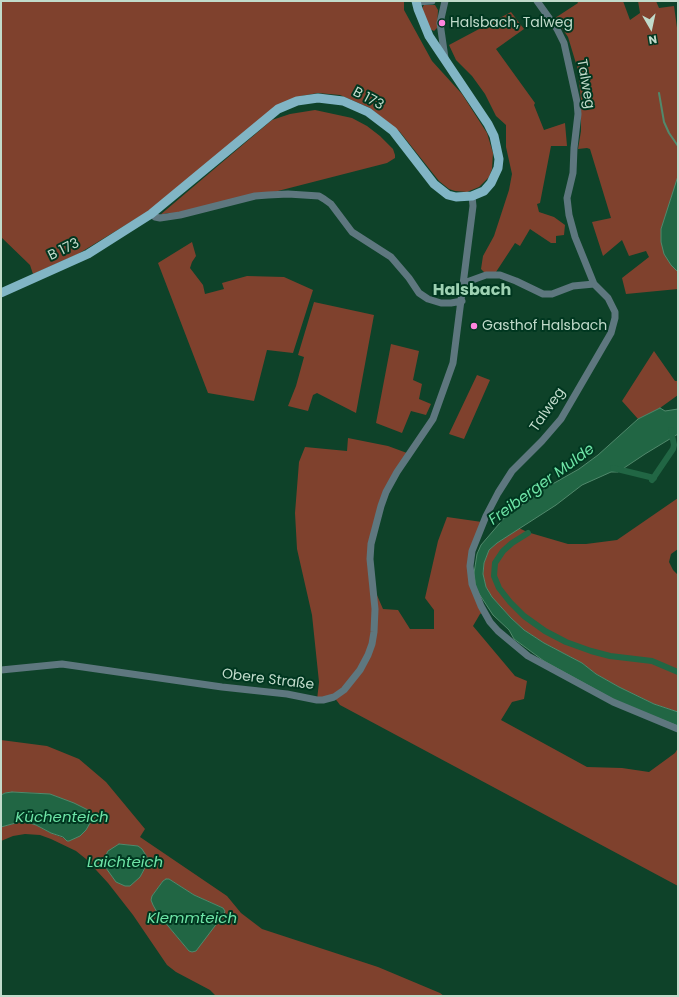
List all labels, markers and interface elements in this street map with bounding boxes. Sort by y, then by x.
north arrow [631,8,671,48]
place label: Halsbach, Talweg [450,15,573,31]
marker: Halsbach, Talweg [437,18,447,28]
text: N [648,31,658,48]
street label: Talweg [572,58,598,110]
street label: B 173 [350,84,386,114]
street label: B 173 [46,235,82,265]
district label: Halsbach [433,281,511,301]
place label: Gasthof Halsbach [482,318,607,334]
marker: Gasthof Halsbach [469,321,479,331]
street label: Talweg [527,385,569,435]
water label: Freiberger Mulde [486,441,598,529]
street label: Obere Straße [221,666,315,694]
water label: Küchenteich [15,809,109,827]
water label: Laichteich [87,854,163,872]
water label: Klemmteich [147,910,237,928]

